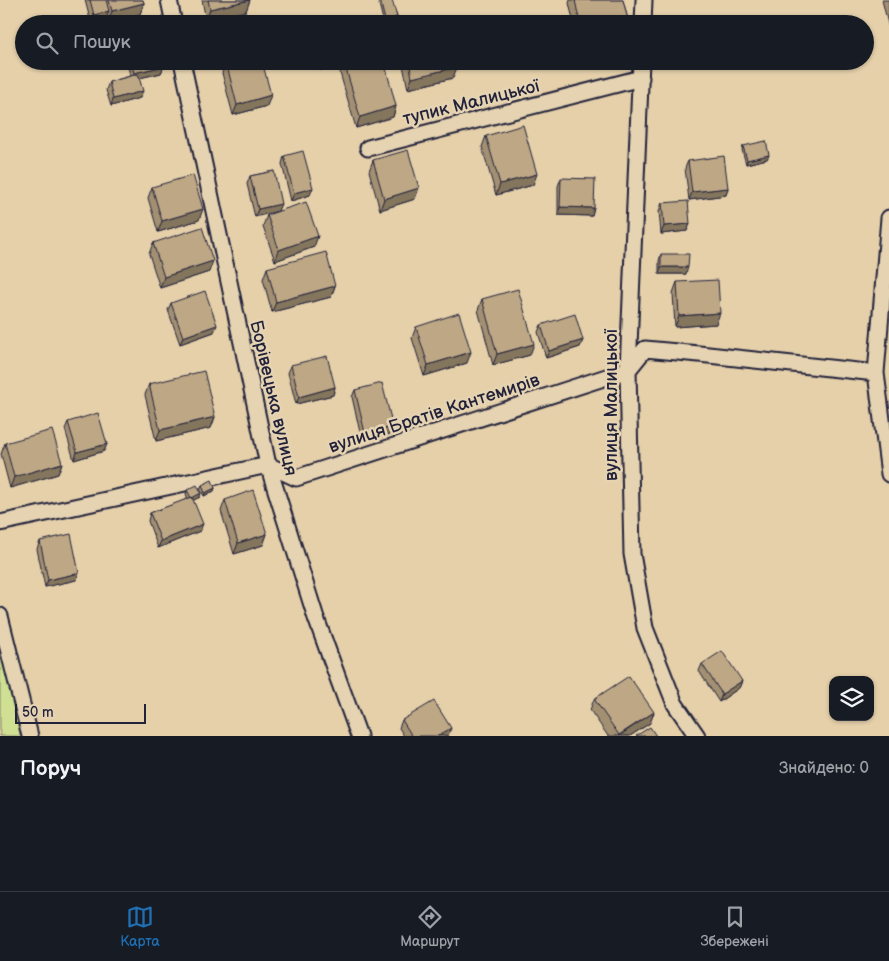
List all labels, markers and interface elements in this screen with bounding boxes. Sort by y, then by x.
search box [15,15,874,70]
icon: search [33,29,61,57]
text: Пошук [73,31,131,54]
street label: тупик Малицької [401,75,542,130]
street label: Борівецька вулиця [245,318,302,478]
street label: вулиця Малицької [601,328,622,481]
street label: вулиця Братів Кантемирів [326,369,543,458]
map controls [829,676,874,721]
button: layers [829,676,874,721]
scale bar [15,701,146,724]
text: 50 m [22,704,54,721]
text: Поруч [20,756,81,781]
text: Знайдено: 0 [779,759,869,778]
tab: Карта [120,903,160,950]
tab: Маршрут [400,903,460,950]
tab: Збережені [700,903,769,950]

